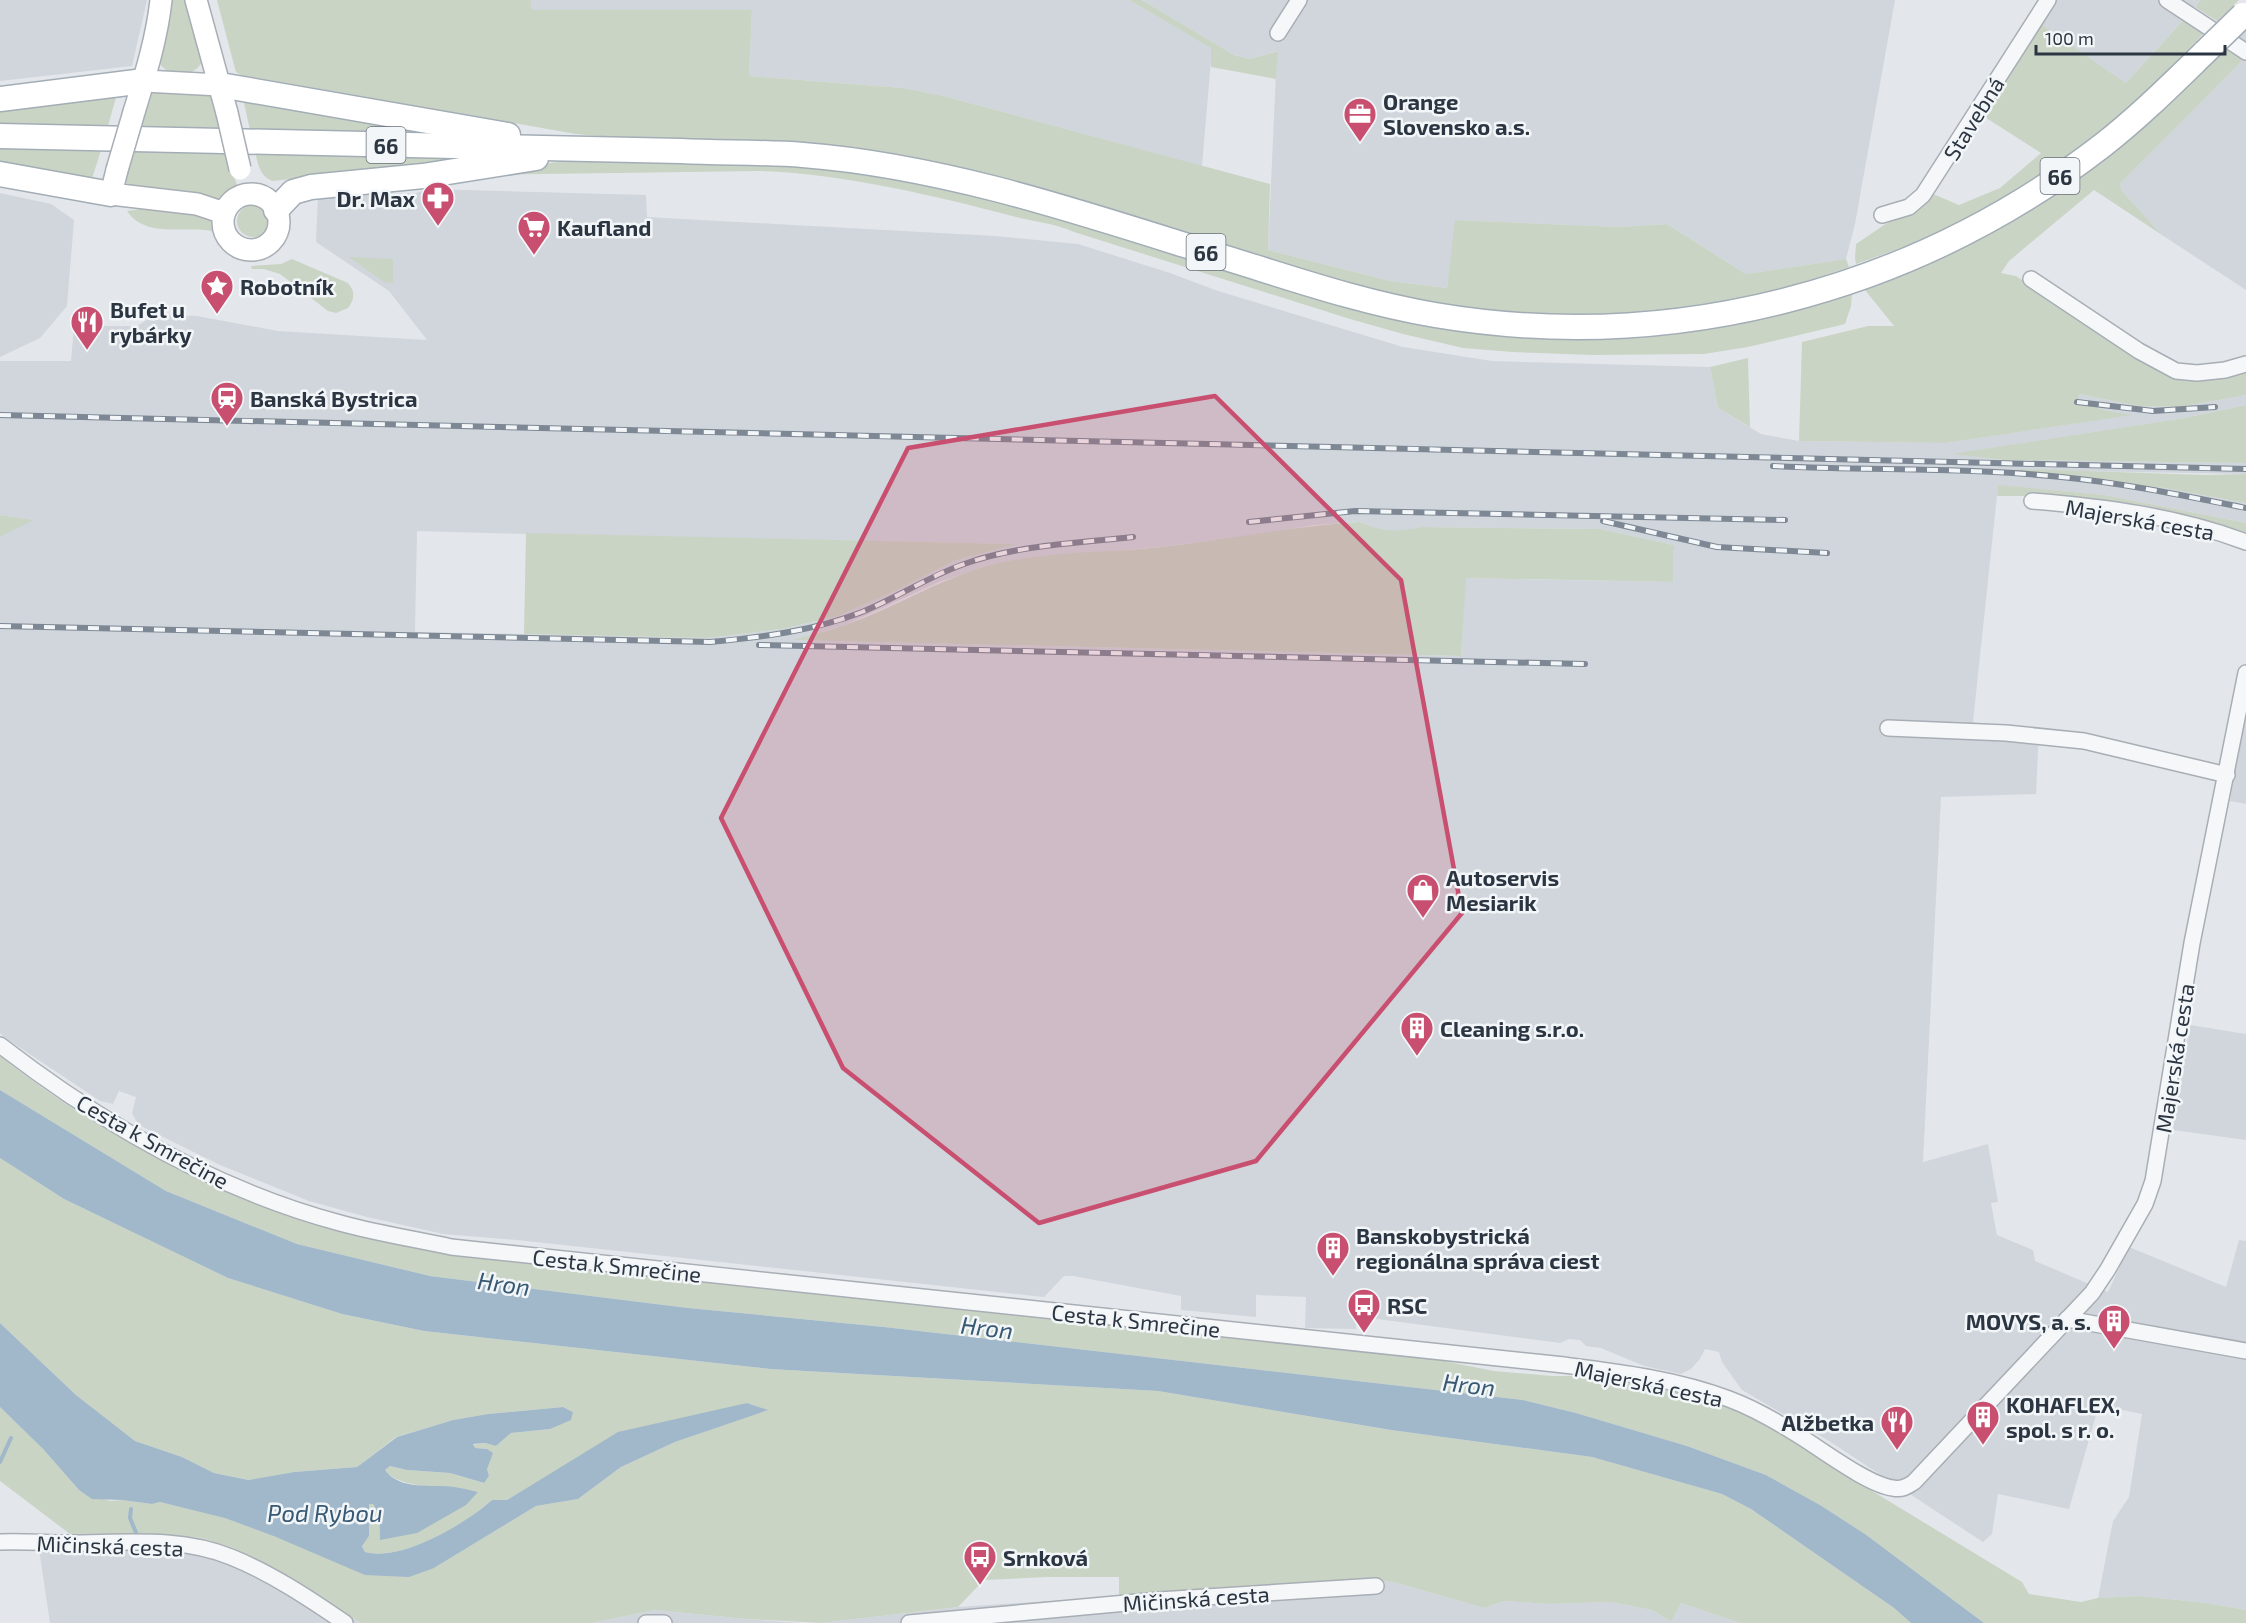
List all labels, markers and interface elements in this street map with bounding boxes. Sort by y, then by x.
scale bar [2036,18,2225,56]
text: 100 m [2045,27,2094,49]
street label: Stavebná [1937,71,2009,165]
place label: Orange Slovensko a.s. [1383,88,1530,139]
office icon: Orange Slovensko a.s. [1342,96,1378,143]
road number: 66 [366,127,406,163]
road number: 66 [2040,158,2080,194]
pharmacy icon: Dr. Max [420,180,456,227]
place label: Dr. Max [336,185,416,211]
supermarket icon: Kaufland [516,209,552,256]
place label: Kaufland [557,214,651,240]
road number: 66 [1186,234,1226,270]
place icon: Robotník [199,268,235,315]
place label: Robotník [240,273,335,299]
place label: Bufet u rybárky [110,296,192,348]
restaurant icon: Bufet u rybárky [69,304,105,351]
station icon: Banská Bystrica [209,380,245,427]
place label: Banská Bystrica [250,385,417,412]
street label: Majerská cesta [2063,493,2217,546]
place label: Autoservis Mesiarik [1446,864,1559,915]
shop icon: Autoservis Mesiarik [1405,872,1441,919]
street label: Majerská cesta [2149,981,2200,1135]
building icon: Cleaning s.r.o. [1399,1010,1435,1057]
place label: Cleaning s.r.o. [1440,1015,1584,1041]
street label: Cesta k Smrečine [73,1089,233,1193]
place label: Banskobystrická regionálna správa ciest [1356,1222,1600,1273]
building icon: Banskobystrická regionálna správa ciest [1315,1230,1351,1277]
street label: Cesta k Smrečine [531,1243,703,1287]
water label: Hron [476,1265,532,1301]
bus stop icon: RSC [1346,1287,1382,1334]
place label: RSC [1387,1292,1427,1318]
street label: Cesta k Smrečine [1050,1298,1222,1342]
building icon: MOVYS, a. s. [2096,1303,2132,1350]
place label: MOVYS, a. s. [1966,1308,2091,1334]
water label: Hron [959,1309,1015,1345]
street label: Majerská cesta [1572,1355,1726,1412]
water label: Hron [1441,1366,1497,1402]
place label: KOHAFLEX, spol. s r. o. [2006,1391,2120,1442]
building icon: KOHAFLEX, spol. s r. o. [1965,1399,2001,1446]
restaurant icon: Alžbetka [1879,1404,1915,1451]
place label: Alžbetka [1782,1409,1874,1435]
water label: Pod Rybou [267,1498,383,1527]
street label: Mičinská cesta [36,1529,184,1561]
bus stop icon: Srnková [962,1539,998,1586]
place label: Srnková [1003,1544,1088,1570]
street label: Mičinská cesta [1122,1580,1270,1616]

